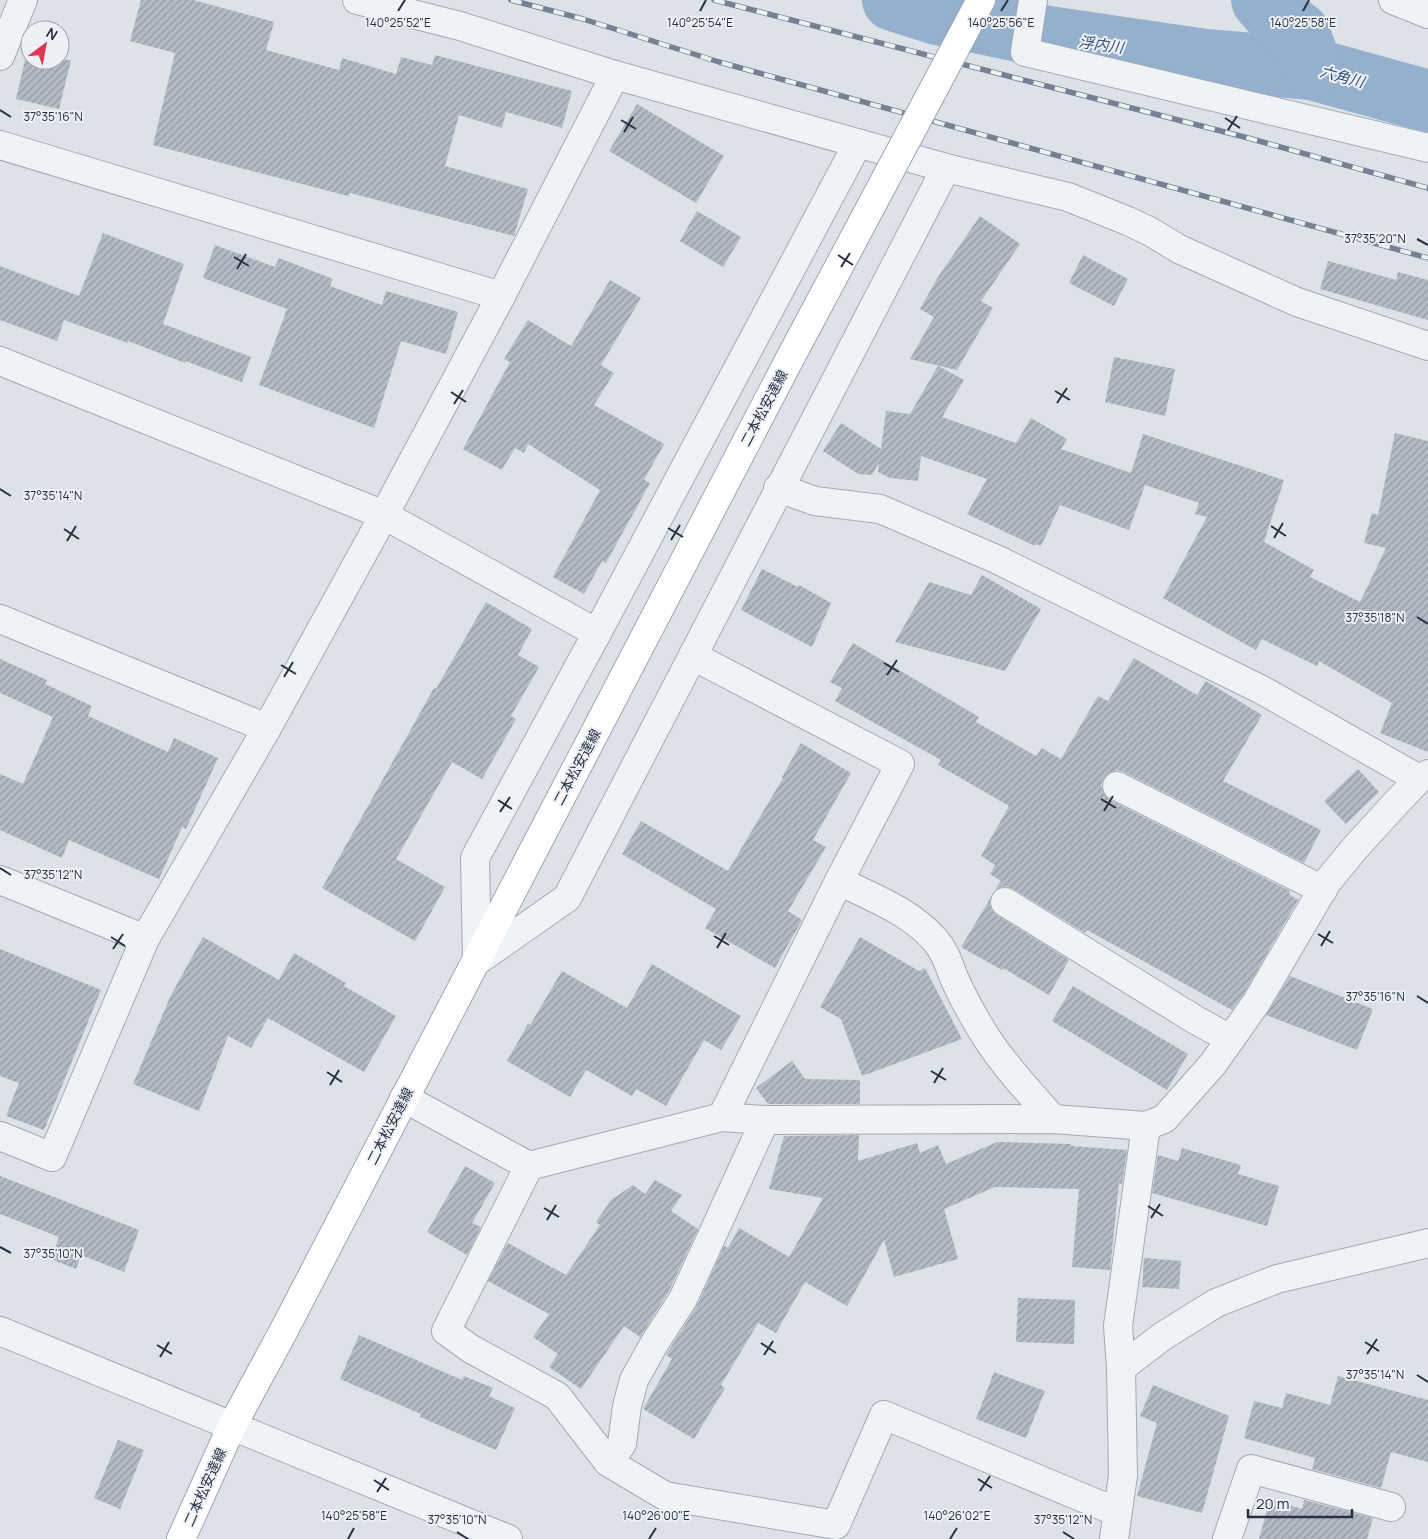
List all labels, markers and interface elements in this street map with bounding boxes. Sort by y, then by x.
text: 140°25'52"E [365,14,431,31]
text: 140°25'54"E [667,14,733,31]
text: 140°25'56"E [968,14,1035,31]
text: 140°25'58"E [1270,14,1336,31]
north arrow [20,20,70,70]
text: N [43,23,61,44]
water label: 浮内川 [1077,31,1127,58]
water label: 六角川 [1318,61,1369,93]
text: 37°35'16"N [23,108,83,125]
text: 37°35'20"N [1344,230,1406,247]
street label: 二本松安達線 [735,366,792,449]
text: 37°35'14"N [24,487,82,504]
text: 37°35'18"N [1346,609,1404,626]
street label: 二本松安達線 [548,725,605,808]
text: 37°35'12"N [24,866,82,883]
text: 37°35'16"N [1345,988,1405,1005]
street label: 二本松安達線 [362,1084,417,1168]
text: 37°35'10"N [23,1245,83,1262]
text: 37°35'14"N [1346,1366,1404,1383]
street label: 二本松安達線 [179,1445,230,1529]
scale bar [1248,1486,1352,1518]
text: 20 m [1256,1493,1289,1514]
text: 140°25'58"E [321,1507,387,1524]
text: 140°26'00"E [622,1507,690,1524]
text: 140°26'02"E [923,1507,991,1524]
text: 37°35'10"N [427,1511,487,1528]
text: 37°35'12"N [1034,1511,1092,1528]

